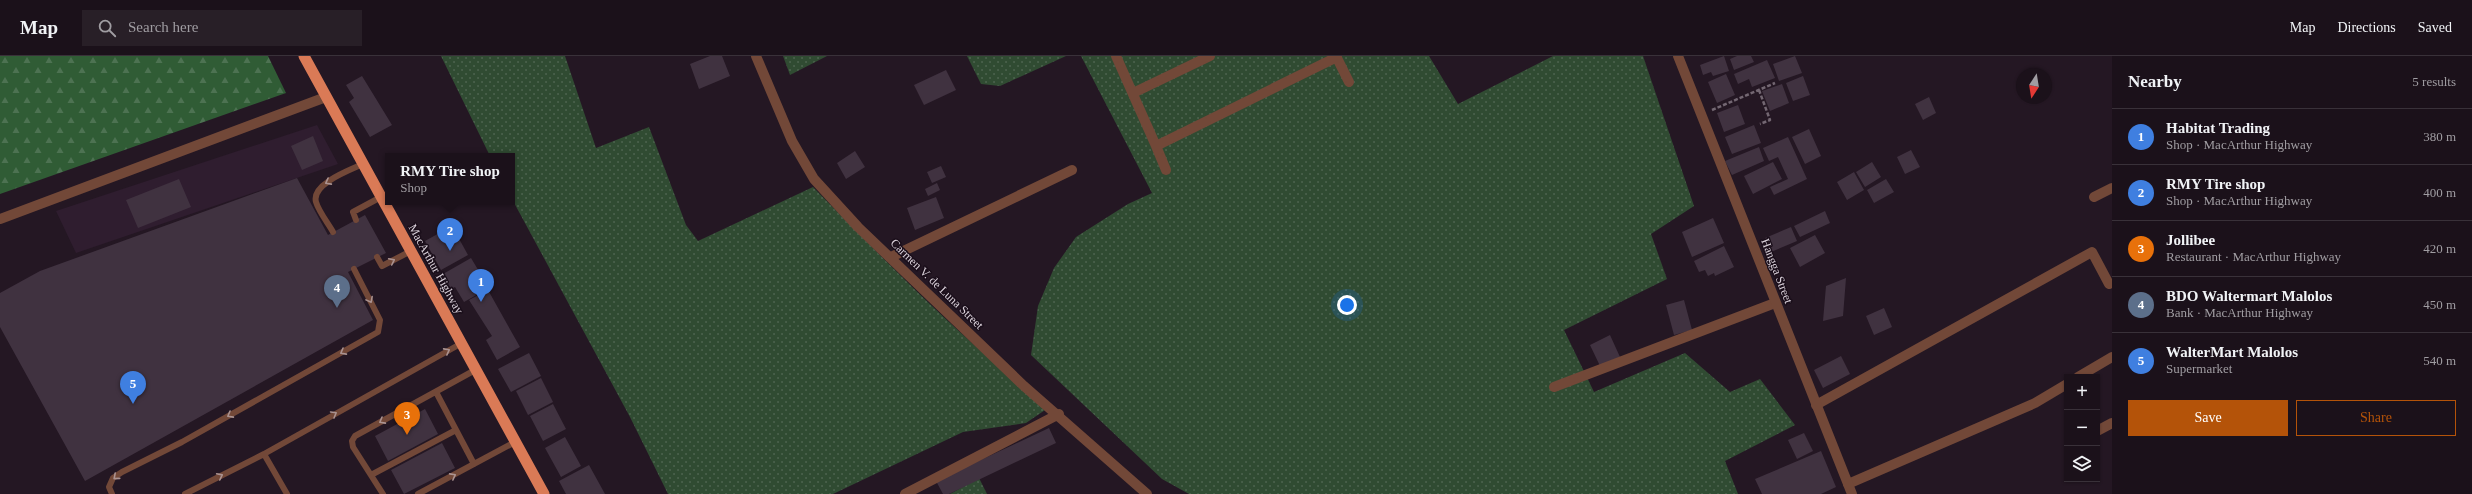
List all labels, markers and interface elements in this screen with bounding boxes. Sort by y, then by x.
search box [82,10,362,46]
text: Map [20,17,58,38]
icon: search [96,17,118,39]
text: Search here [128,19,198,35]
text: Map [2290,20,2315,35]
text: Directions [2337,20,2396,35]
text: Saved [2418,20,2452,35]
north arrow [2016,68,2052,104]
text: Nearby [2128,72,2182,91]
text: 5 results [2412,74,2456,89]
text: Habitat Trading [2166,120,2270,136]
text: 1 [2138,129,2144,144]
text: 380 m [2423,129,2456,144]
text: Shop · MacArthur Highway [2166,137,2312,152]
popup [385,153,515,205]
text: RMY Tire shop [400,163,500,179]
text: RMY Tire shop [2166,176,2265,192]
one-way arrow [325,177,333,185]
text: Shop [400,180,427,195]
text: 2 [2138,185,2144,200]
text: 400 m [2423,185,2456,200]
text: Shop · MacArthur Highway [2166,193,2312,208]
pin: 2 [437,218,463,251]
street label: MacArthur Highway [406,222,466,316]
text: Jollibee [2166,232,2215,248]
street label: Carmen V. de Luna Street [888,236,987,333]
street label: Hangga Street [1758,237,1796,306]
text: 3 [2138,241,2144,256]
text: 420 m [2423,241,2456,256]
text: Restaurant · MacArthur Highway [2166,249,2341,264]
one-way arrow [388,258,396,266]
pin: 1 [468,269,494,302]
pin: 4 [324,275,350,308]
text: BDO Waltermart Malolos [2166,288,2332,304]
your location [1337,295,1357,315]
one-way arrow [366,296,373,304]
text: 4 [2138,297,2144,312]
text: 450 m [2423,297,2456,312]
text: Bank · MacArthur Highway [2166,305,2313,320]
text: WalterMart Malolos [2166,344,2298,360]
one-way arrow [340,347,348,354]
one-way arrow [443,348,450,356]
text: 5 [2138,353,2144,368]
text: 540 m [2423,353,2456,368]
text: Supermarket [2166,361,2232,376]
pin: 5 [120,371,146,404]
map controls [2064,374,2100,482]
button: + [2064,374,2100,410]
button: Save [2128,400,2288,436]
button: Share [2296,400,2456,436]
pin: 3 [394,402,420,435]
button: − [2064,410,2100,446]
one-way arrow [227,411,234,418]
one-way arrow [330,412,337,419]
one-way arrow [378,417,386,424]
button: layers [2064,446,2100,482]
one-way arrow [113,472,121,479]
one-way arrow [449,473,456,480]
one-way arrow [215,474,223,481]

